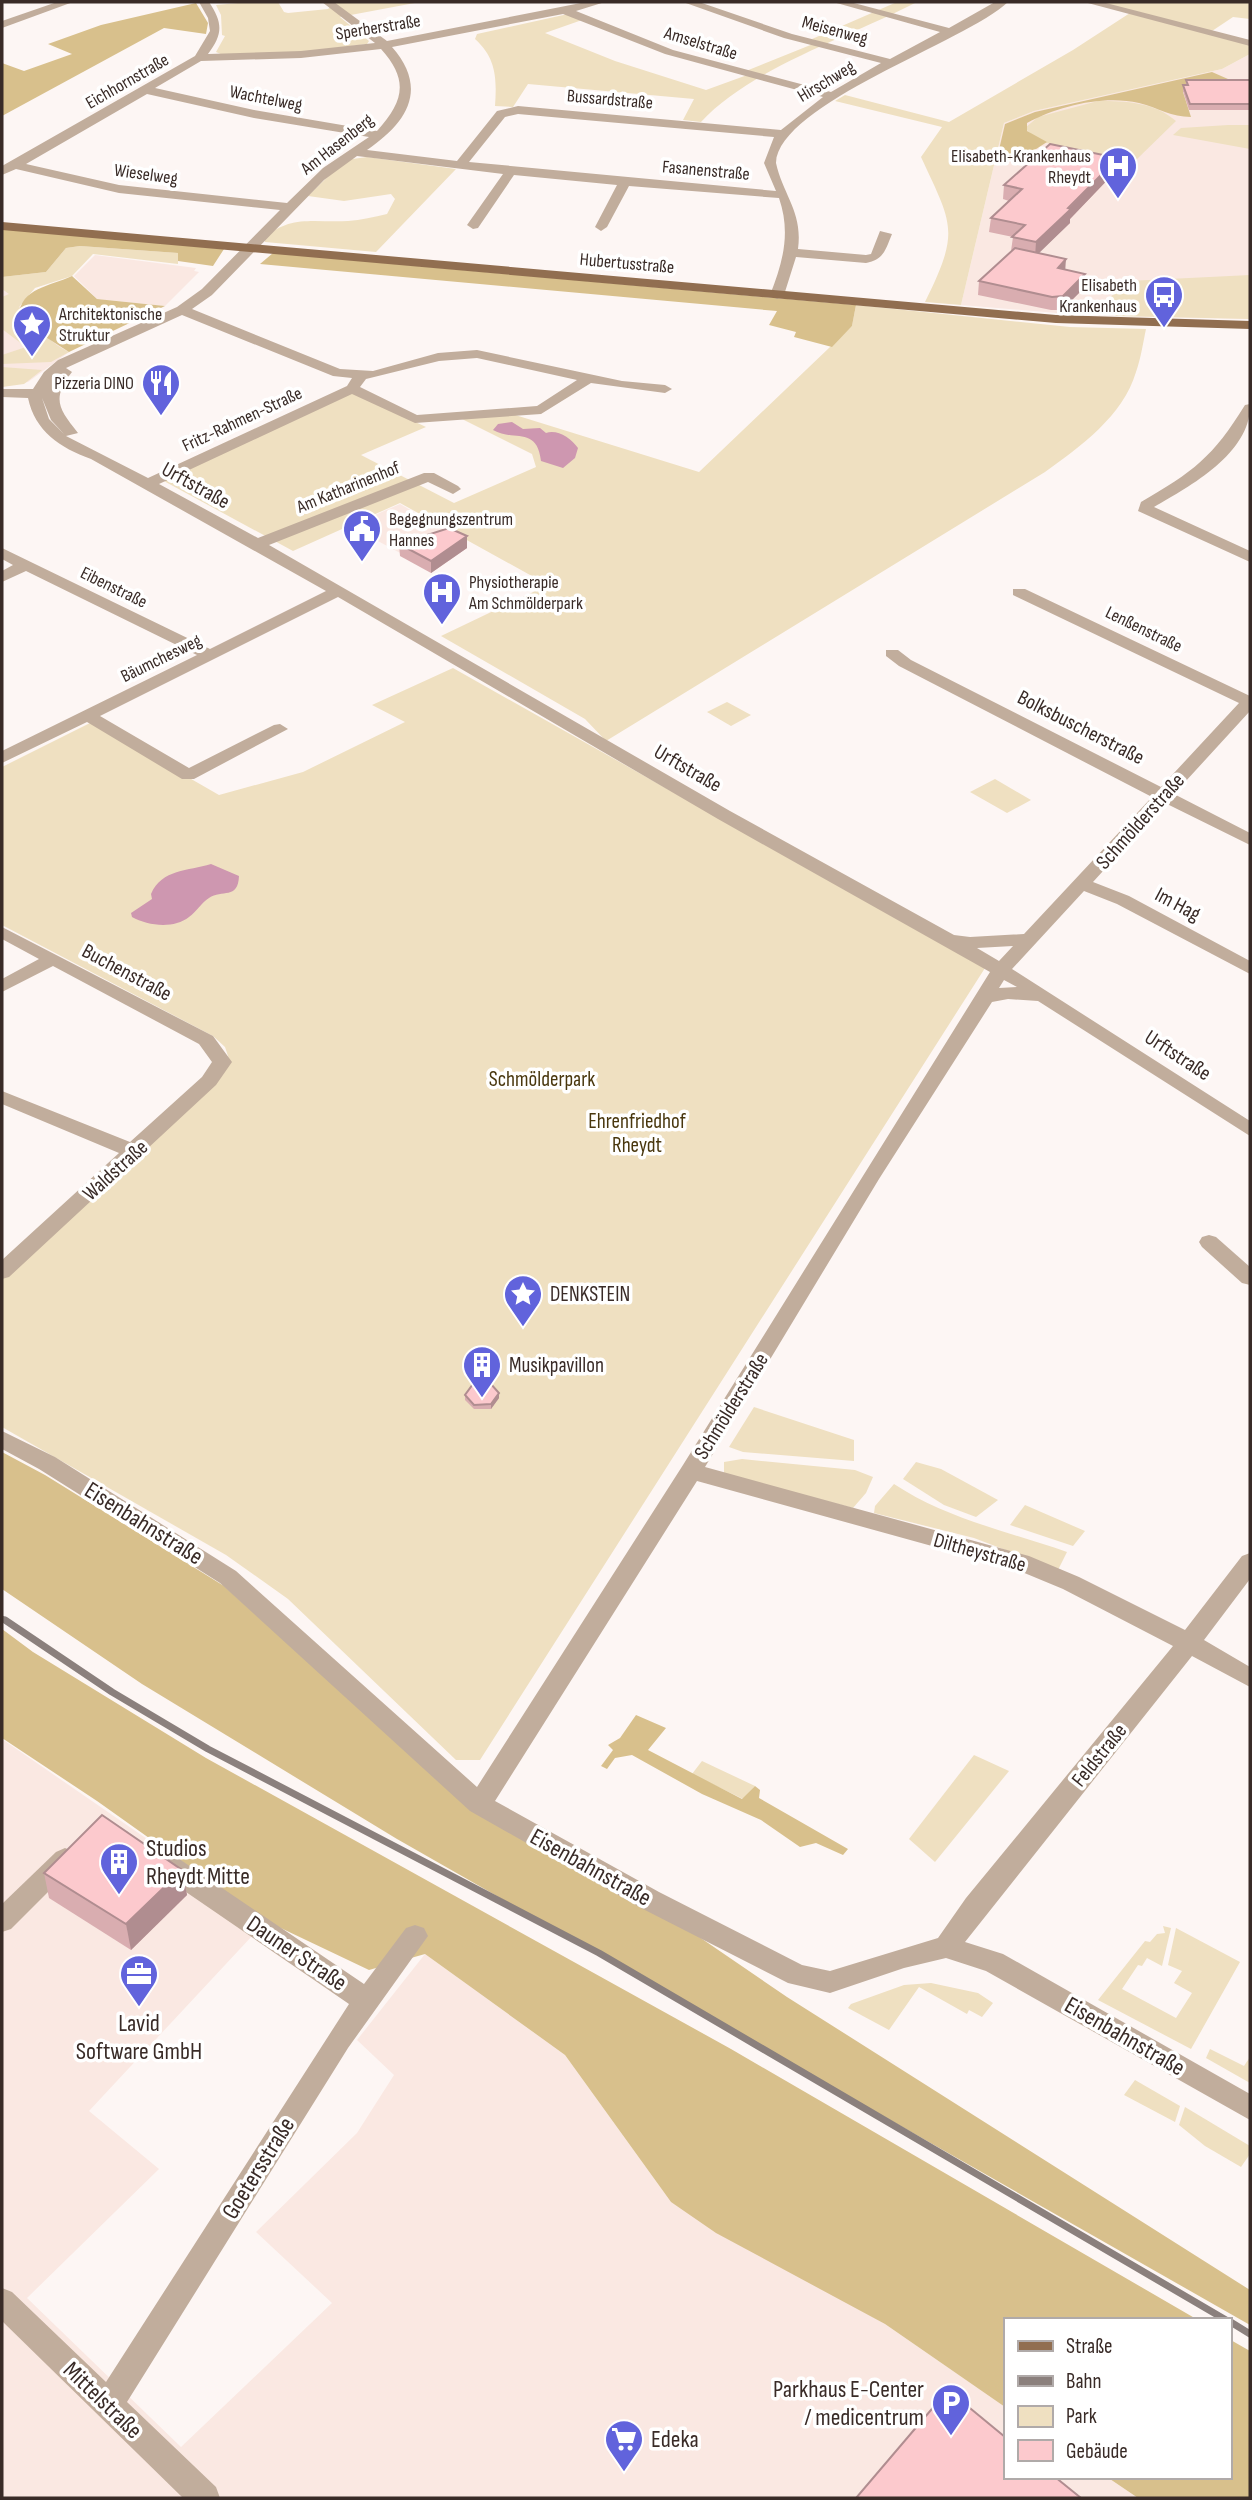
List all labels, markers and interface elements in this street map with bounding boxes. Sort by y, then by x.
street label: Sperberstraße [334,10,422,45]
street label: Meisenweg [800,12,870,49]
street label: Amselstraße [661,22,740,65]
street label: Eichhornstraße [82,49,172,114]
street label: Hirschweg [794,56,859,107]
street label: Wachtelweg [228,81,304,116]
street label: Bussardstraße [566,85,654,114]
street label: Am Hasenberg [296,109,378,180]
hospital icon: Elisabeth-Krankenhaus Rheydt [1097,145,1139,200]
place label: Elisabeth-Krankenhaus Rheydt [951,146,1091,188]
street label: Fasanenstraße [661,156,751,185]
street label: Wieselweg [113,160,179,189]
street label: Hubertusstraße [579,249,675,278]
bus stop icon: Elisabeth Krankenhaus [1143,274,1185,329]
place label: Elisabeth Krankenhaus [1059,275,1137,317]
place icon: Architektonische Struktur [11,303,53,358]
place label: Architektonische Struktur [58,304,162,346]
restaurant icon: Pizzeria DINO [140,362,182,417]
place label: Pizzeria DINO [54,373,134,394]
street label: Fritz-Rahmen-Straße [179,383,305,456]
street label: Urftstraße [157,457,234,514]
street label: Am Katharinenhof [293,457,403,518]
public building icon: Begegnungszentrum Hannes [341,508,383,563]
place label: Begegnungszentrum Hannes [389,509,513,551]
street label: Eibenstraße [77,562,151,613]
hospital icon: Physiotherapie Am Schmölderpark [421,571,463,626]
place label: Physiotherapie Am Schmölderpark [468,572,583,614]
street label: Lenßenstraße [1102,602,1185,657]
street label: Bäumchesweg [117,630,205,687]
street label: Bolksbuscherstraße [1013,685,1148,770]
street label: Urftstraße [649,739,726,798]
street label: Schmölderstraße [1091,768,1190,874]
street label: Im Hag [1151,882,1205,927]
street label: Buchenstraße [78,938,176,1006]
street label: Urftstraße [1140,1025,1216,1086]
park label: Schmölderpark [489,1067,595,1092]
park label: Ehrenfriedhof Rheydt [588,1109,687,1158]
street label: Waldstraße [78,1135,153,1206]
place icon: DENKSTEIN [502,1273,544,1328]
place label: DENKSTEIN [550,1282,630,1307]
building icon: Musikpavillon [461,1344,503,1399]
street label: Schmölderstraße [689,1349,774,1464]
place label: Musikpavillon [509,1353,604,1378]
street label: Eisenbahnstraße [79,1476,208,1571]
street label: Diltheystraße [931,1527,1029,1578]
street label: Feldstraße [1066,1719,1132,1792]
street label: Eisenbahnstraße [525,1822,656,1913]
place label: Studios Rheydt Mitte [146,1834,250,1891]
building icon: Studios Rheydt Mitte [98,1841,140,1896]
street label: Dauner Straße [241,1909,352,1997]
office icon: Lavid Software GmbH [118,1953,160,2008]
street label: Eisenbahnstraße [1059,1990,1190,2082]
place label: Lavid Software GmbH [76,2009,202,2066]
street label: Goetersstraße [216,2112,301,2225]
legend [1004,2318,1231,2479]
text: Straße [1066,2334,1112,2359]
street label: Mittelstraße [57,2356,148,2445]
text: Bahn [1066,2369,1101,2394]
place label: Parkhaus E-Center / medicentrum [773,2375,924,2432]
parking icon: Parkhaus E-Center / medicentrum [930,2382,972,2437]
text: Park [1066,2404,1097,2429]
supermarket icon: Edeka [603,2418,645,2473]
place label: Edeka [651,2425,699,2454]
text: Gebäude [1066,2439,1128,2464]

